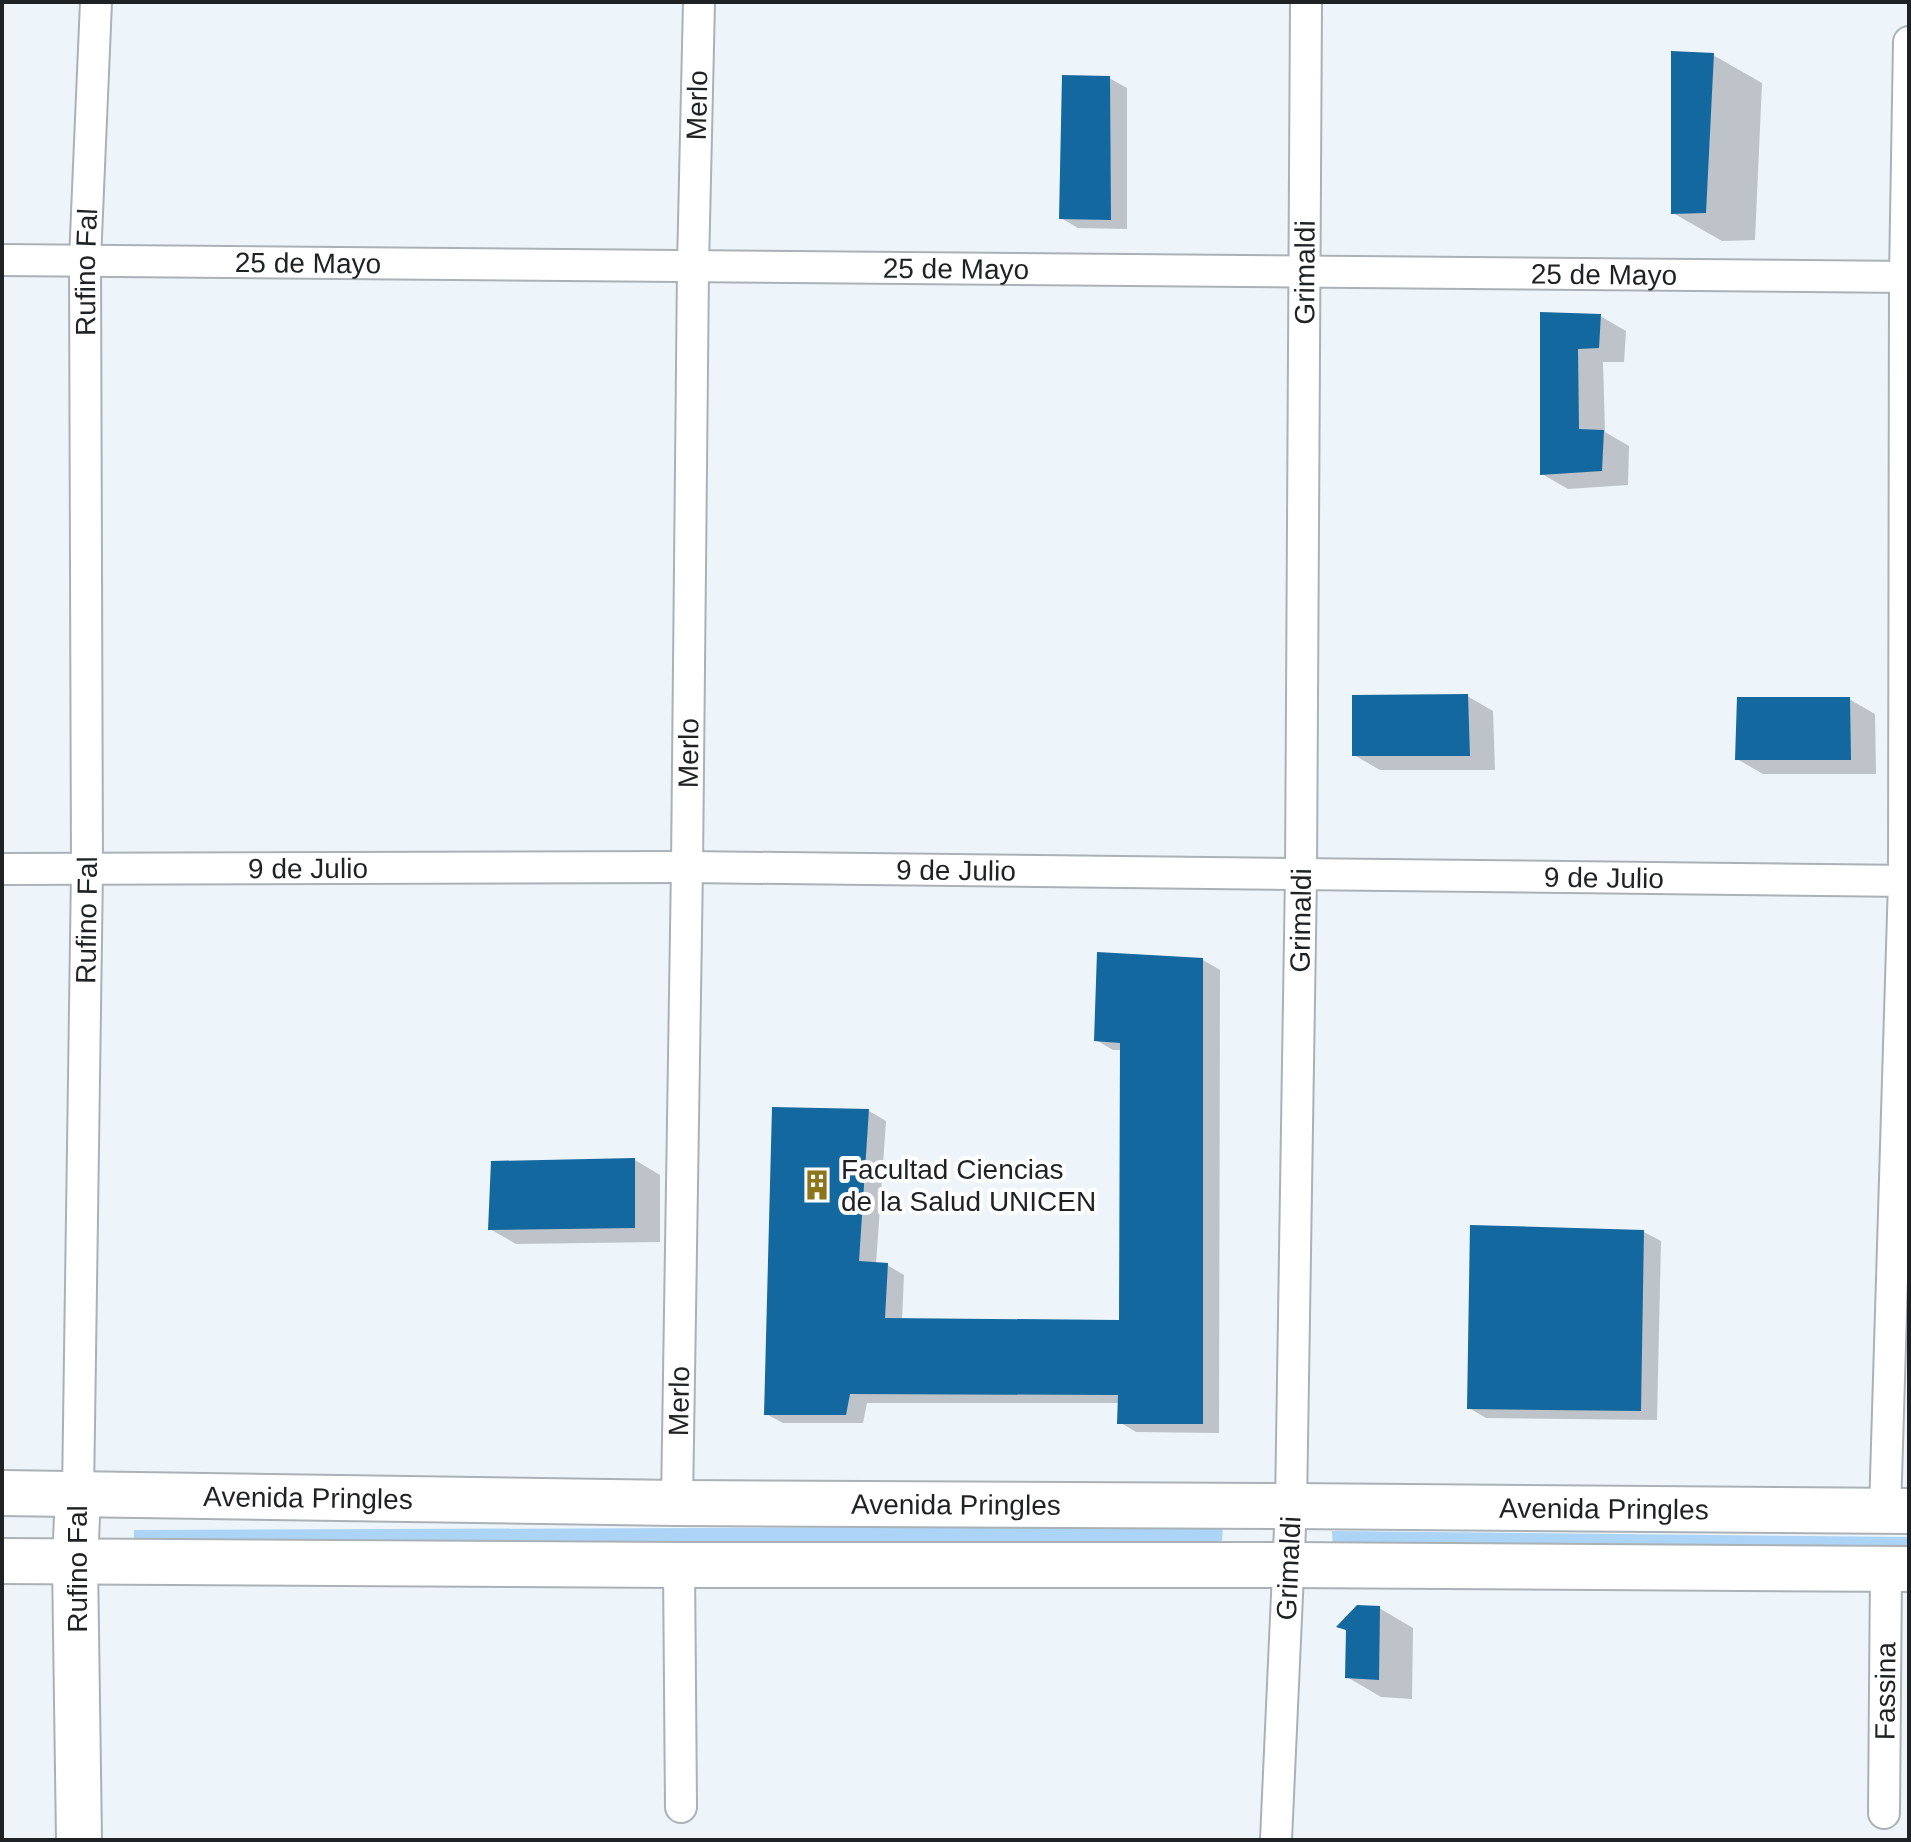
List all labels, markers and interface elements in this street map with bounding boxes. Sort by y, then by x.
street label: Merlo [680,70,713,141]
street label: Rufino Fal [69,208,103,336]
street label: Grimaldi [1289,220,1320,325]
street label: 25 de Mayo [235,247,381,279]
street label: 25 de Mayo [883,252,1029,285]
street label: 25 de Mayo [1531,258,1677,290]
street label: Merlo [672,718,704,788]
street label: 9 de Julio [248,852,368,884]
street label: 9 de Julio [896,854,1016,886]
street label: Rufino Fal [70,856,103,984]
street label: 9 de Julio [1544,861,1664,894]
street label: Grimaldi [1284,868,1317,973]
place label: Facultad Ciencias de la Salud UNICEN [841,1154,1096,1217]
building icon: Facultad Ciencias de la Salud UNICEN [800,1168,834,1202]
street label: Merlo [663,1366,695,1436]
street label: Avenida Pringles [203,1480,413,1515]
street label: Avenida Pringles [851,1488,1061,1520]
street label: Avenida Pringles [1499,1492,1709,1525]
street label: Rufino Fal [62,1505,93,1633]
street label: Grimaldi [1270,1515,1306,1621]
street label: Fassina [1869,1641,1901,1740]

